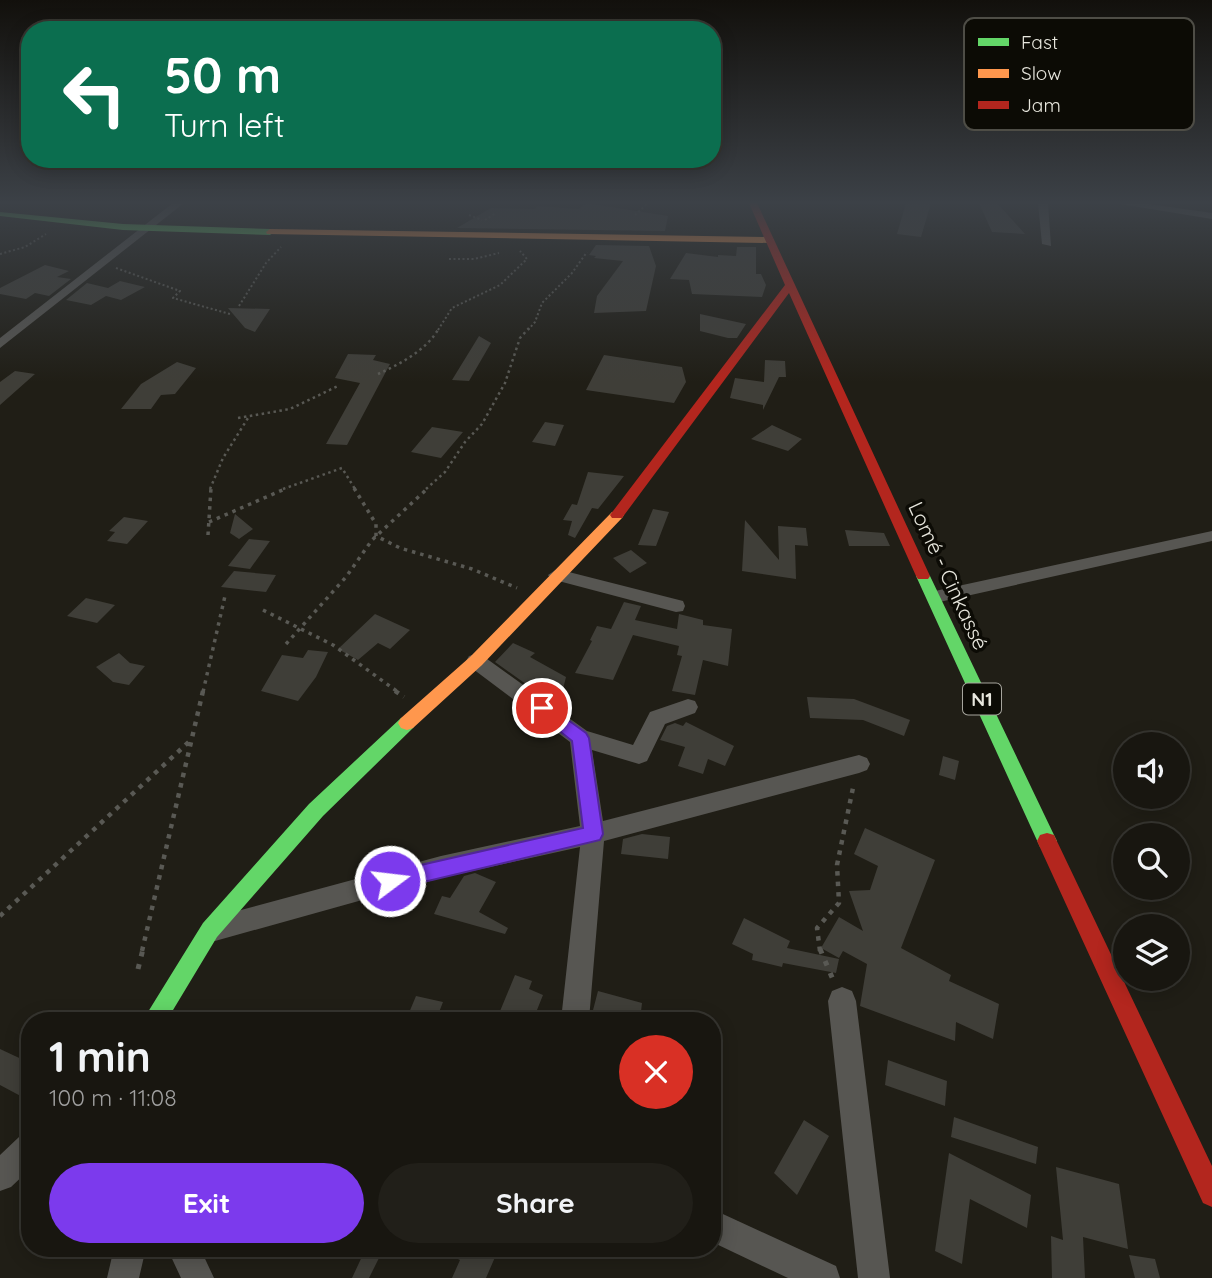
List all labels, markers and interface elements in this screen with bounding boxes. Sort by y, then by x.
legend [964,18,1194,130]
text: Fast [1021,30,1058,54]
text: 50 m [164,44,281,105]
icon: left [49,49,140,140]
text: Slow [1021,61,1062,85]
text: Jam [1021,93,1061,117]
text: Turn left [164,105,285,145]
street label: Lomé - Cinkassé [903,497,995,654]
pin [512,678,572,738]
road number: N1 [963,684,1001,714]
icon: arrive [523,689,561,727]
map controls [1113,732,1190,991]
button: sound [1113,732,1190,809]
button: search [1113,823,1190,900]
position arrow [353,844,427,918]
button: layers [1113,914,1190,991]
text: 1 min [49,1030,151,1083]
button: close [619,1035,693,1109]
text: 100 m · 11:08 [49,1083,177,1112]
button: Exit [49,1163,364,1243]
button: Share [378,1163,693,1243]

